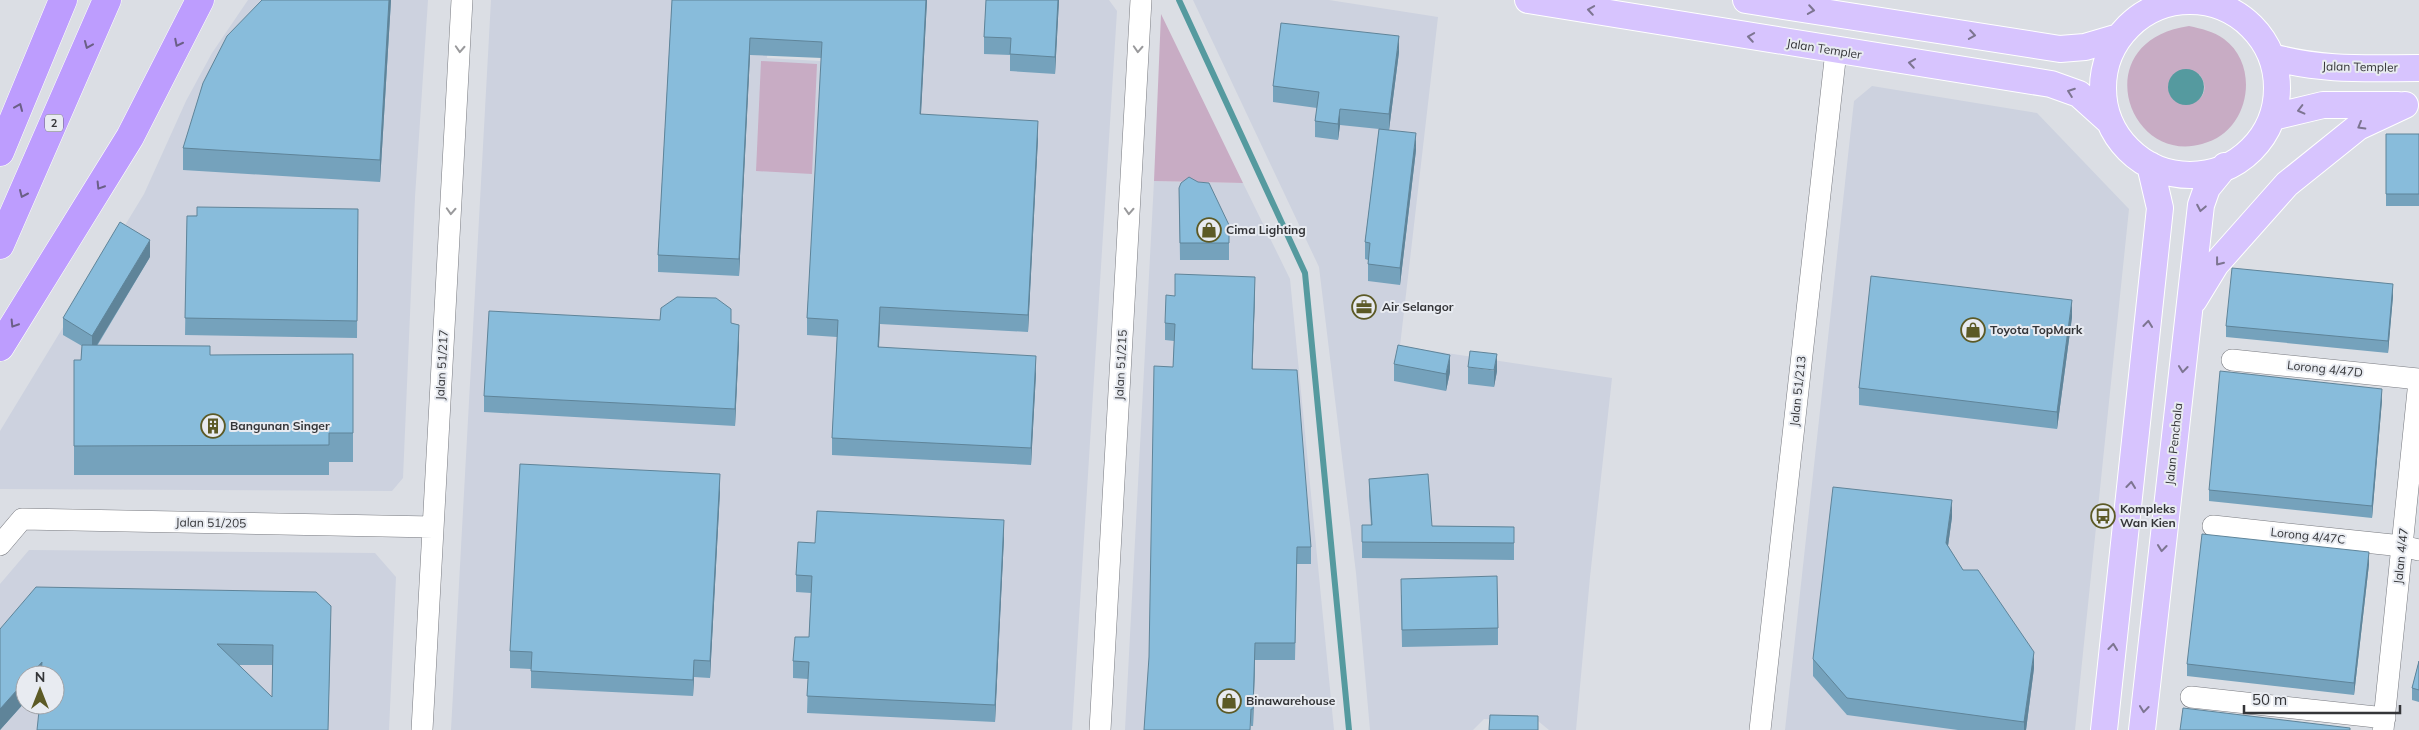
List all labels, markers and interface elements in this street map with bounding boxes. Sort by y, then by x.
one-way arrow [1807,5,1816,15]
one-way arrow [1587,6,1595,16]
one-way arrow [1968,29,1976,40]
one-way arrow [1747,32,1755,43]
street label: Jalan Templer [1786,35,1863,62]
one-way arrow [174,38,184,47]
one-way arrow [83,40,94,49]
one-way arrow [454,45,465,53]
one-way arrow [1133,45,1144,53]
one-way arrow [1907,58,1916,68]
street label: Jalan Templer [2322,58,2399,75]
one-way arrow [2067,88,2076,98]
one-way arrow [13,103,23,112]
one-way arrow [2297,105,2305,115]
road number: 2 [45,115,63,132]
one-way arrow [2357,120,2366,130]
one-way arrow [96,180,106,189]
one-way arrow [19,189,30,198]
one-way arrow [2197,203,2207,212]
one-way arrow [445,207,456,215]
one-way arrow [1124,207,1135,215]
shop icon: Cima Lighting [1196,217,1222,243]
place label: Cima Lighting [1226,222,1306,237]
one-way arrow [2216,256,2224,265]
office icon: Air Selangor [1351,294,1377,320]
place label: Air Selangor [1382,299,1454,314]
shop icon: Toyota TopMark [1960,317,1986,343]
one-way arrow [11,318,21,327]
one-way arrow [2142,319,2153,327]
place label: Toyota TopMark [1990,322,2083,337]
street label: Jalan 51/217 [432,329,451,401]
street label: Jalan 51/215 [1111,329,1130,401]
street label: Jalan 51/213 [1786,355,1809,427]
street label: Lorong 4/47D [2287,357,2364,380]
one-way arrow [2178,365,2189,373]
street label: Jalan Penchala [2162,402,2185,486]
building icon: Bangunan Singer [200,413,226,439]
place label: Bangunan Singer [230,418,330,433]
one-way arrow [2125,481,2136,489]
place label: Kompleks Wan Kien [2120,501,2176,530]
bus stop icon: Kompleks Wan Kien [2090,503,2116,529]
street label: Jalan 51/205 [175,514,247,531]
street label: Lorong 4/47C [2270,524,2346,547]
street label: Jalan 4/47 [2390,527,2411,585]
one-way arrow [2157,544,2168,552]
one-way arrow [2107,642,2118,650]
north arrow [15,665,65,715]
text: N [35,668,45,686]
scale bar [2244,682,2400,714]
shop icon: Binawarehouse [1216,688,1242,714]
text: 50 m [2252,690,2287,709]
place label: Binawarehouse [1246,693,1336,708]
one-way arrow [2139,706,2150,714]

